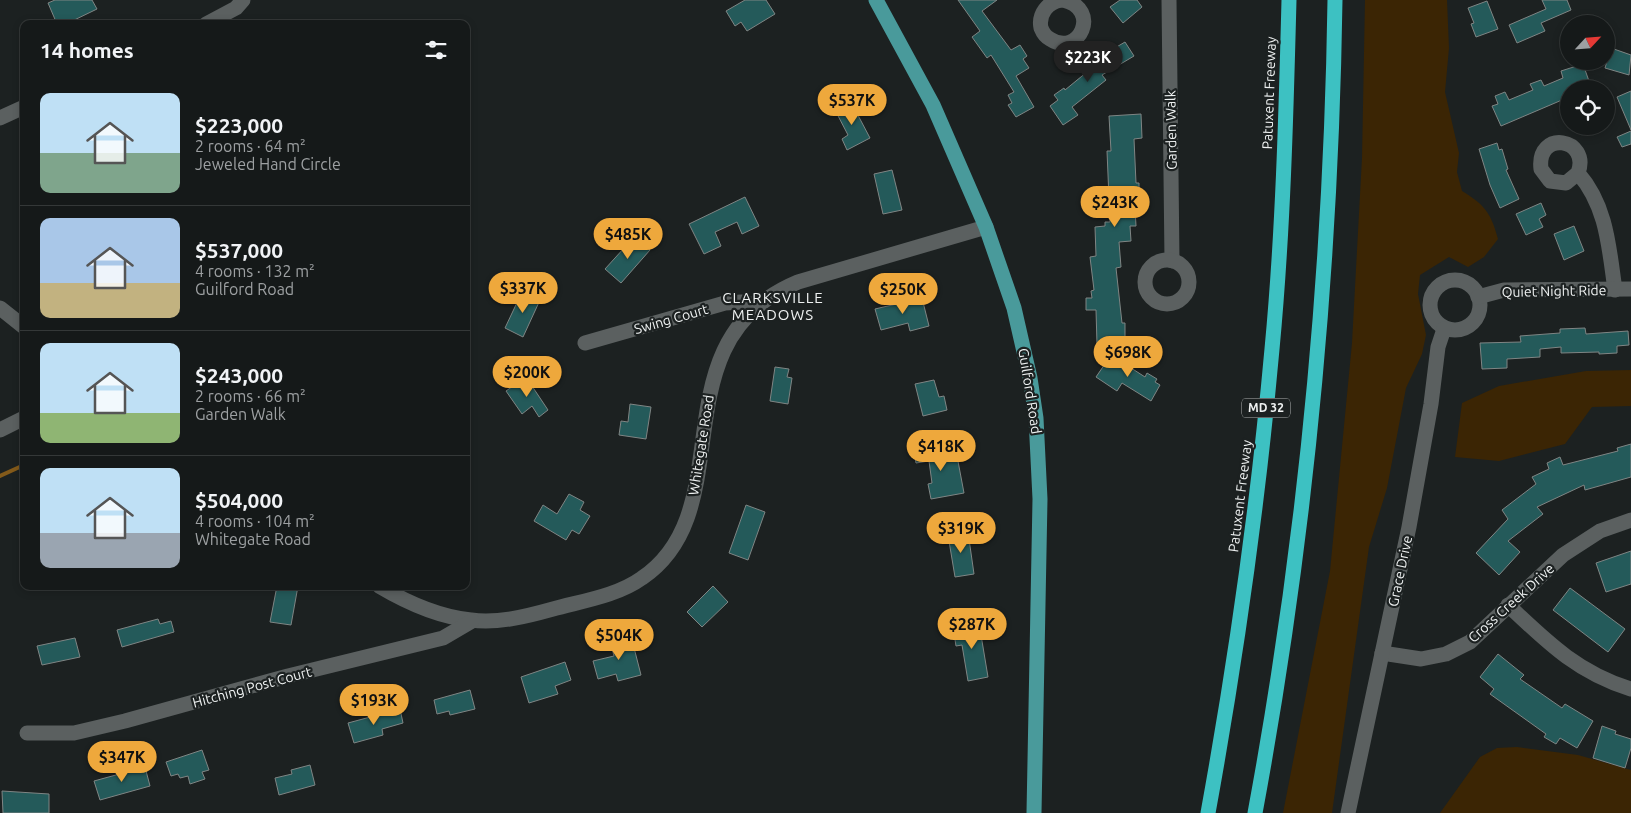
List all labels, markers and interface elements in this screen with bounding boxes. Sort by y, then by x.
north arrow [1560,15,1615,70]
map controls [1560,15,1615,135]
icon: filters [422,36,450,64]
street label: Patuxent Freeway [1259,36,1279,150]
text: 14 homes [40,38,134,62]
pin: $223K [1053,41,1123,83]
text: $223K [1065,48,1111,66]
button: locate [1560,80,1615,135]
pin: $537K [817,84,887,126]
street label: Garden Walk [1162,90,1180,170]
text: $537K [829,91,875,109]
icon: home [80,113,140,173]
text: $223,000 [195,113,283,137]
text: 2 rooms · 64 m² [195,137,306,155]
text: Jeweled Hand Circle [195,155,341,173]
pin: $243K [1080,186,1150,228]
text: $243K [1092,193,1138,211]
pin: $485K [593,218,663,260]
text: $485K [605,225,651,243]
icon: home [80,238,140,298]
text: $537,000 [195,238,283,262]
text: 4 rooms · 132 m² [195,262,315,280]
pin: $337K [488,272,558,314]
pin: $250K [868,272,938,315]
text: $337K [500,279,546,297]
text: Guilford Road [195,280,294,298]
text: $250K [880,280,926,298]
street label: Quiet Night Ride [1501,282,1607,300]
district label: CLARKSVILLE MEADOWS [722,289,824,323]
street label: Swing Court [632,301,710,337]
pin: $698K [1093,336,1163,378]
text: $698K [1105,343,1151,361]
street label: Guilford Road [1015,347,1045,435]
pin: $200K [492,356,562,398]
icon: home [80,363,140,423]
text: $243,000 [195,363,283,387]
text: $200K [504,363,550,381]
text: 2 rooms · 66 m² [195,387,306,405]
street label: Whitegate Road [685,394,717,496]
road number: MD 32 [1242,398,1290,418]
text: Garden Walk [195,405,286,423]
pin: $418K [906,430,976,472]
text: $418K [918,437,964,455]
street label: Patuxent Freeway [1225,439,1255,553]
icon: home [80,488,140,548]
text: $504,000 [195,488,283,512]
text: 4 rooms · 104 m² [195,512,315,530]
pin: $319K [926,512,996,554]
text: $319K [938,519,984,537]
text: Whitegate Road [195,530,311,548]
street label: Grace Drive [1385,534,1415,608]
street label: Cross Creek Drive [1465,560,1557,646]
pin: $287K [937,608,1007,650]
text: $287K [949,615,995,633]
pin: $504K [584,618,654,661]
text: $504K [596,626,642,644]
street label: Hitching Post Court [191,663,314,711]
pin: $193K [339,684,409,726]
text: $193K [351,691,397,709]
pin: $347K [87,740,157,783]
text: $347K [99,748,145,766]

